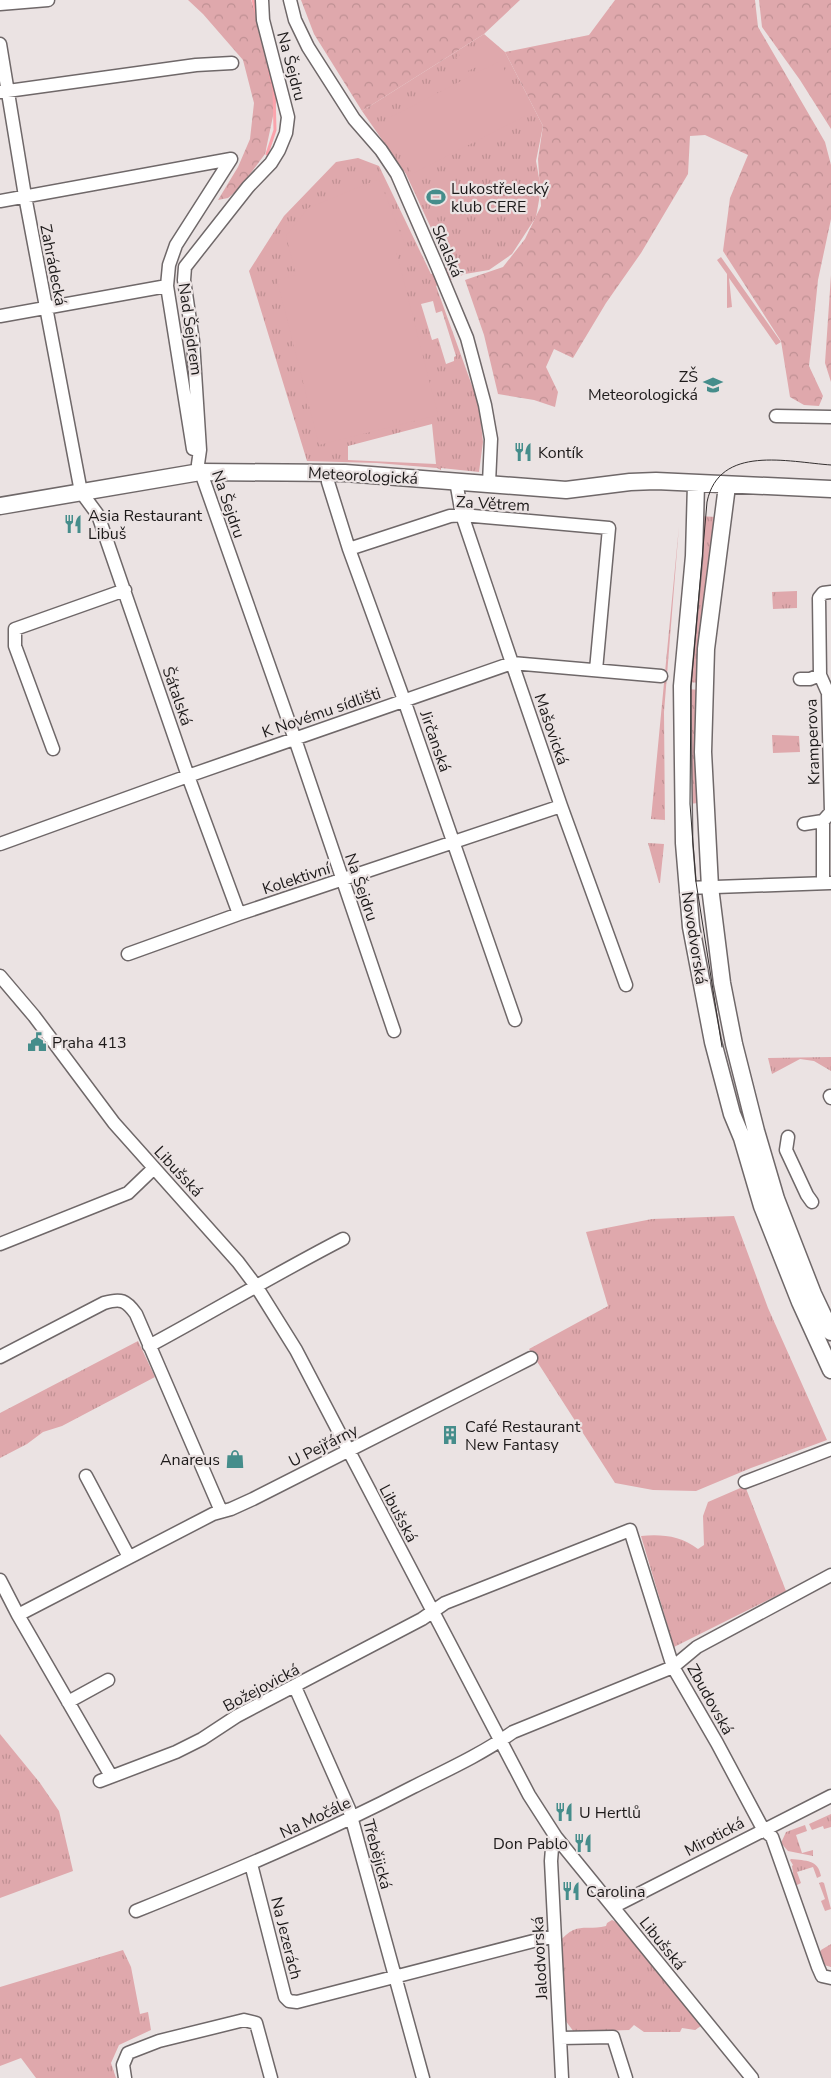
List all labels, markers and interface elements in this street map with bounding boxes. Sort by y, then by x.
street label: Na Šejdru [271,29,311,103]
place label: Lukostřelecký klub CERE [451,178,550,218]
sports icon: Lukostřelecký klub CERE [425,186,447,208]
street label: Skalská [426,222,468,281]
street label: Zahrádecká [34,223,72,308]
street label: Nad Šejdrem [173,282,207,377]
place label: ZŠ Meteorologická [588,366,698,406]
school or university icon: ZŠ Meteorologická [702,374,724,396]
restaurant icon: Kontík [512,441,534,463]
place label: Kontík [538,442,584,464]
street label: Meteorologická [307,462,418,490]
street label: Na Šejdru [206,467,250,541]
street label: Za Větrem [455,491,530,517]
place label: Asia Restaurant Libuš [88,505,202,545]
restaurant icon: Asia Restaurant Libuš [62,513,84,535]
street label: Šátalská [157,664,197,729]
street label: K Novému sídlišti [259,682,384,744]
street label: Mašovická [529,691,574,768]
street label: Kramperova [800,698,826,786]
street label: Jirčanská [414,707,456,775]
street label: Na Šejdru [339,850,383,924]
street label: Kolektivní [260,857,334,900]
street label: Novodvorská [676,890,712,986]
public building icon: Praha 413 [26,1031,48,1053]
place label: Praha 413 [52,1032,127,1054]
street label: Libušská [149,1141,208,1202]
place label: Café Restaurant New Fantasy [465,1416,581,1456]
street label: U Pejřárny [285,1419,363,1473]
building icon: Café Restaurant New Fantasy [439,1424,461,1446]
shop icon: Anareus [224,1448,246,1470]
place label: Anareus [160,1449,220,1471]
street label: Libušská [374,1481,423,1546]
street label: Božejovická [219,1659,304,1717]
street label: Zbudovská [682,1660,739,1739]
street label: Na Močále [276,1792,355,1844]
restaurant icon: U Hertlů [553,1801,575,1823]
place label: U Hertlů [579,1802,641,1824]
street label: Mirotická [681,1812,748,1862]
street label: Třebějická [357,1817,397,1892]
restaurant icon: Don Pablo [572,1832,594,1854]
place label: Don Pablo [493,1833,568,1855]
restaurant icon: Carolina [560,1880,582,1902]
place label: Carolina [586,1881,646,1903]
street label: Na Jezerách [265,1895,307,1982]
street label: Libušská [634,1912,690,1975]
street label: Jalodvorská [527,1916,553,2001]

